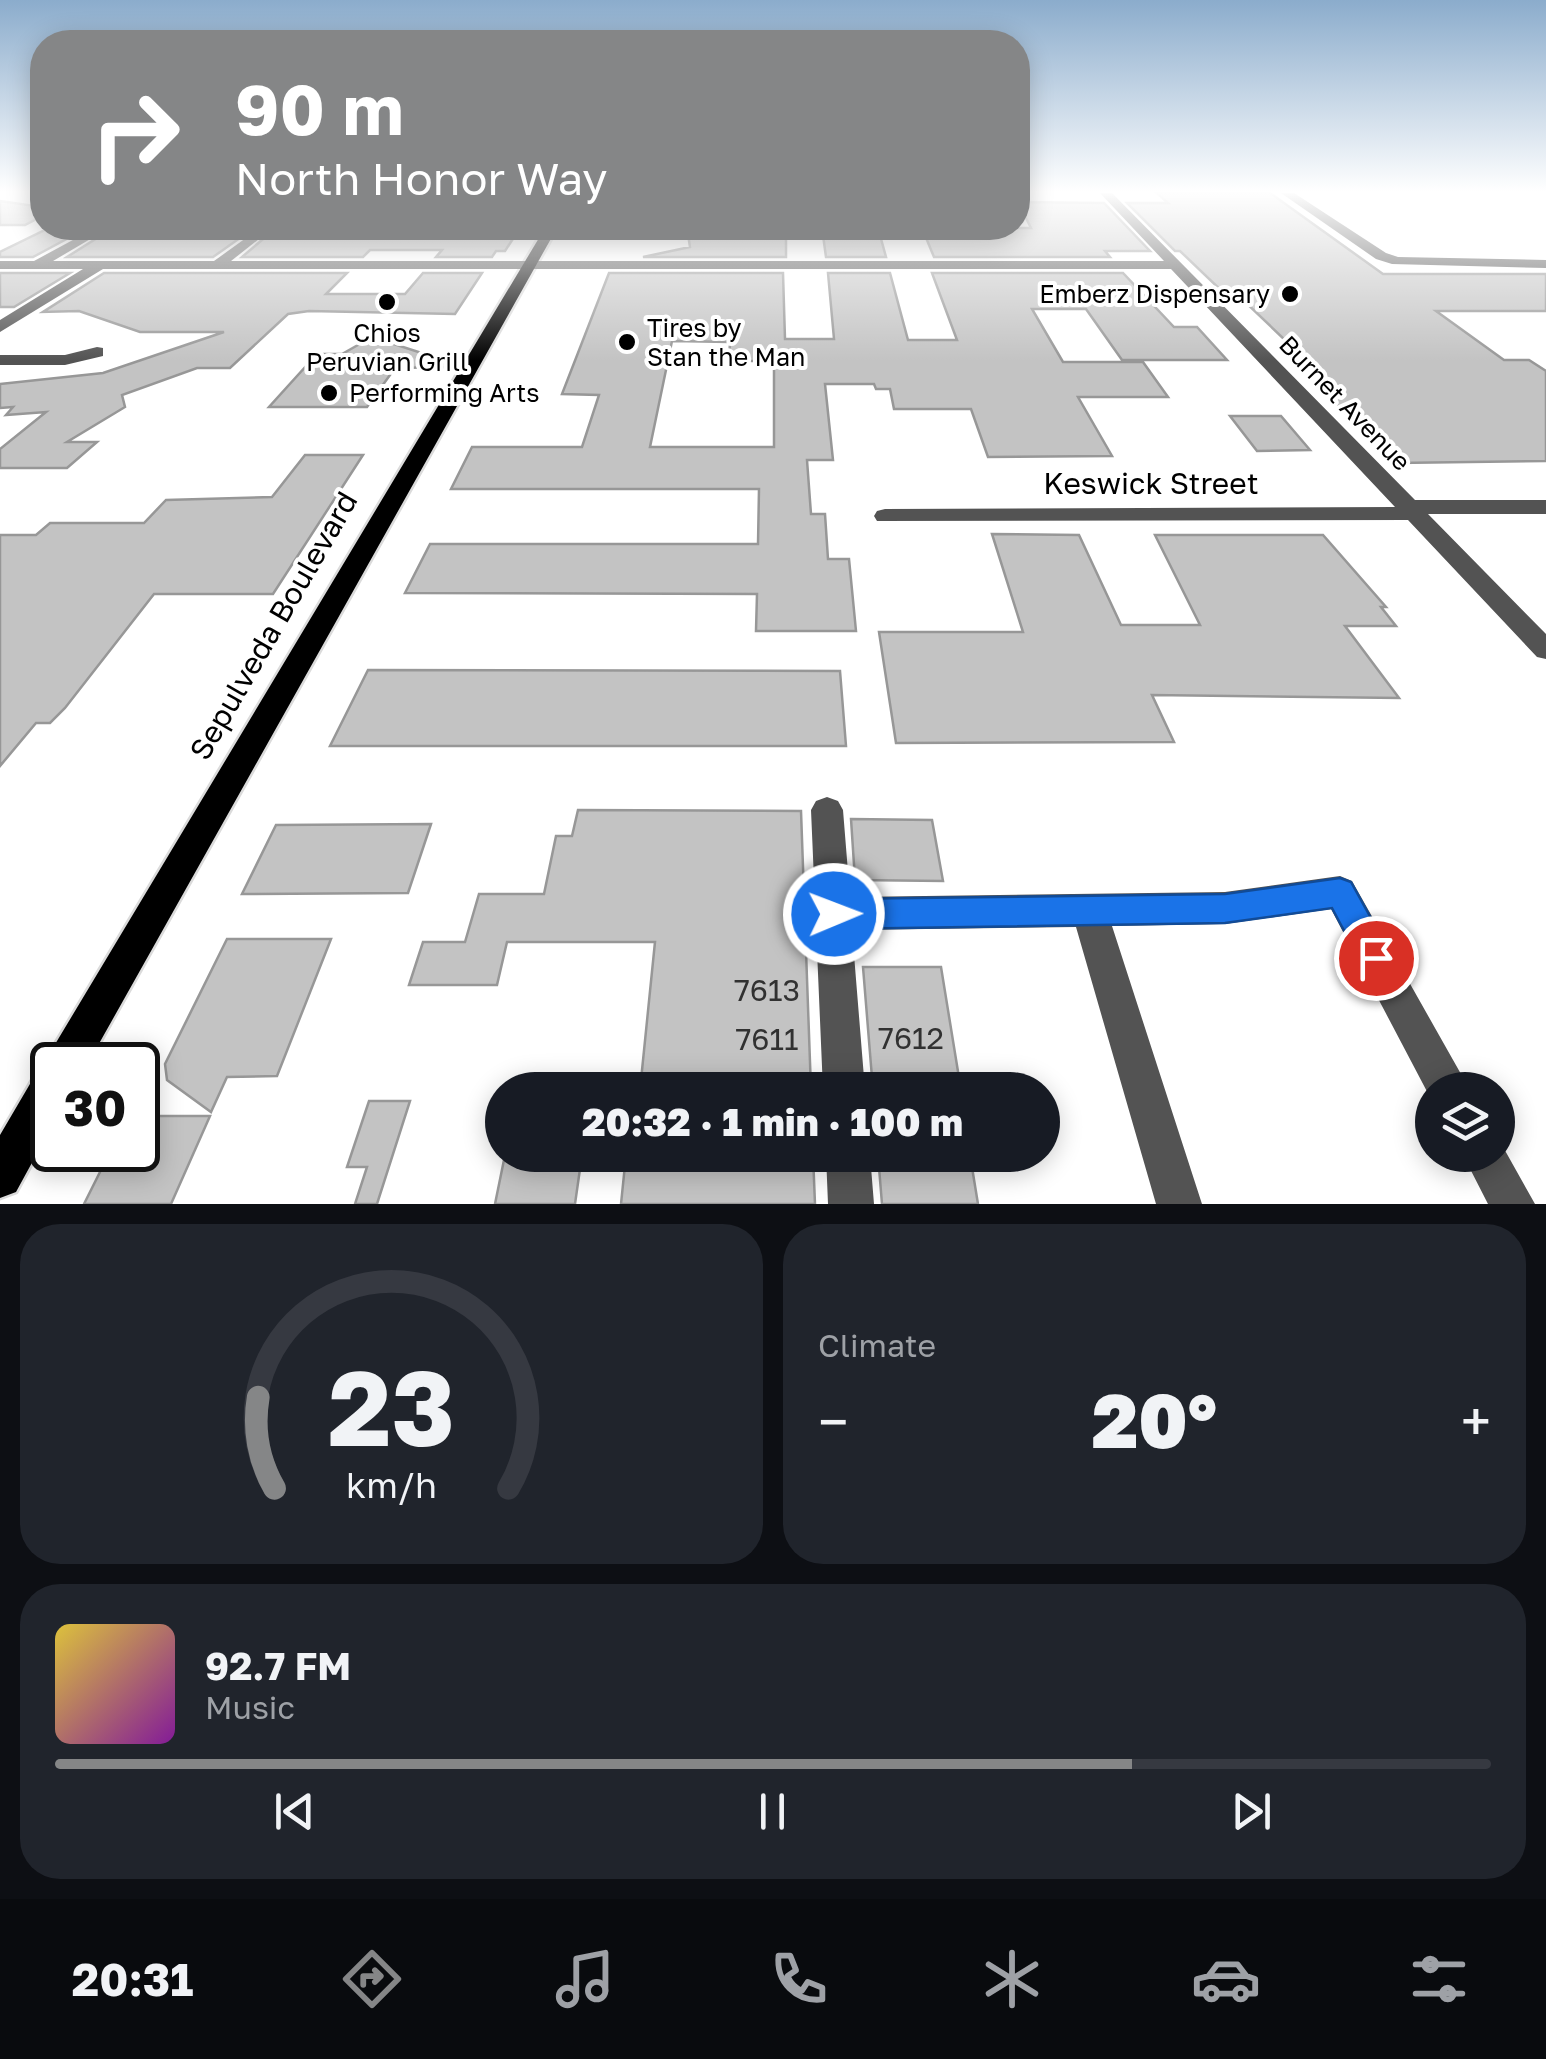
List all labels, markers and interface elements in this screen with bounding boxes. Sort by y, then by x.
text: 90 m [235,66,404,150]
icon: right [70,70,200,200]
text: North Honor Way [235,151,607,205]
place label: Emberz Dispensary [1039,278,1270,309]
marker: Emberz Dispensary [1279,283,1301,305]
marker: Chios Peruvian Grill [376,291,398,313]
place label: Tires by Stan the Man [647,312,805,372]
place label: Chios Peruvian Grill [306,317,468,377]
street label: Burnet Avenue [1273,329,1418,477]
marker: Tires by Stan the Man [616,331,638,353]
place label: Performing Arts [349,377,540,408]
marker: Performing Arts [318,382,340,404]
street label: Keswick Street [1043,465,1259,501]
street label: Sepulveda Boulevard [182,485,365,766]
position arrow [782,862,886,966]
pin [1334,916,1419,1001]
icon: arrive [1349,931,1404,986]
house number: 7613 [734,972,800,1008]
house number: 7612 [878,1020,944,1056]
house number: 7611 [735,1021,799,1057]
speed limit sign: 30 [30,1042,160,1172]
map controls [1415,1072,1515,1172]
button: layers [1415,1072,1515,1172]
text: 20:32 · 1 min · 100 m [582,1099,963,1144]
text: Climate [818,1326,936,1364]
text: 23 [328,1344,455,1469]
text: 20° [1092,1374,1217,1465]
text: − [818,1388,848,1454]
text: + [1461,1388,1491,1454]
text: km/h [346,1463,437,1506]
text: 92.7 FM [205,1643,351,1688]
text: Music [205,1688,295,1726]
icon: previous [267,1784,322,1839]
icon: pause [745,1784,800,1839]
icon: next [1224,1784,1279,1839]
icon: directions [337,1944,407,2014]
icon: music [550,1944,620,2014]
icon: phone [764,1944,834,2014]
icon: climate [977,1944,1047,2014]
icon: car [1191,1944,1261,2014]
icon: filters [1404,1944,1474,2014]
text: 20:31 [72,1952,193,2006]

